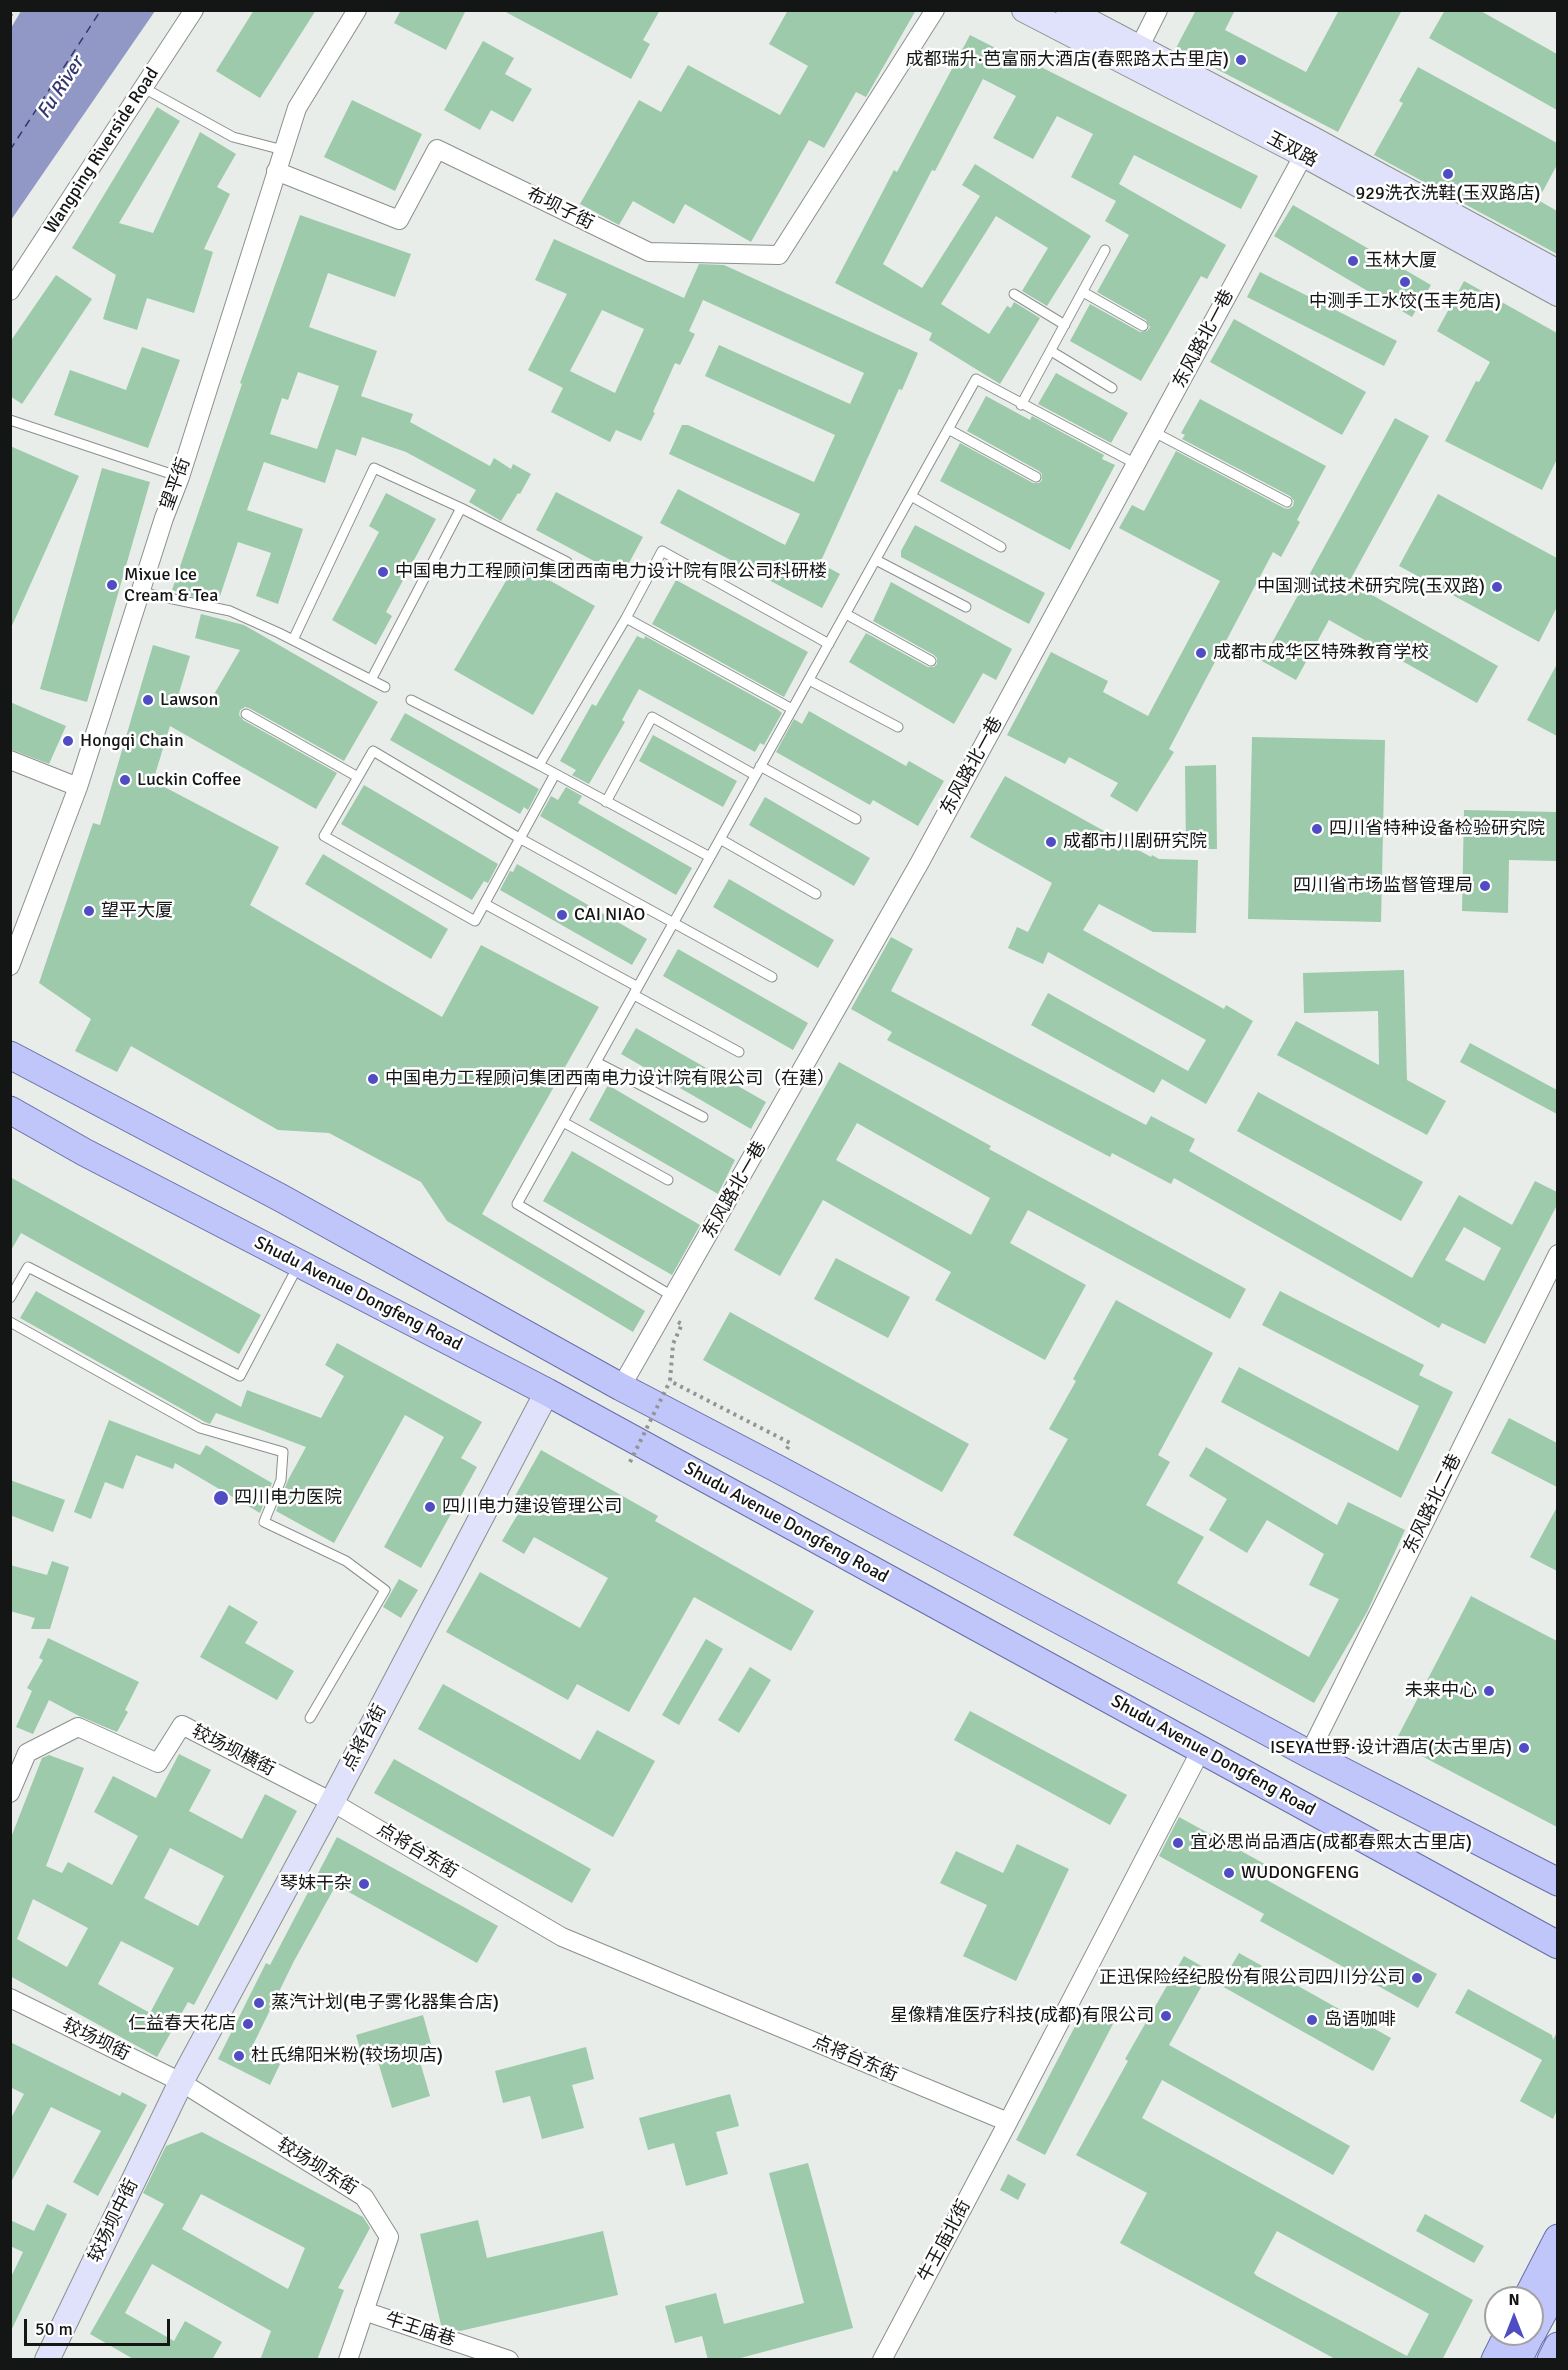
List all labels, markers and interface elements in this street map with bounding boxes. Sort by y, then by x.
place label: 成都瑞升·芭富丽大酒店(春熙路太古里店) [906,49,1229,71]
water label: Fu River [32,53,90,123]
marker: 成都瑞升·芭富丽大酒店(春熙路太古里店) [1234,53,1248,67]
street label: Wangping Riverside Road [40,64,164,238]
street label: 玉双路 [1263,128,1321,172]
marker: 929洗衣洗鞋(玉双路店) [1441,167,1455,181]
place label: 929洗衣洗鞋(玉双路店) [1355,183,1541,205]
street label: 布坝子街 [523,184,597,234]
place label: 玉林大厦 [1365,250,1437,272]
marker: 玉林大厦 [1346,254,1360,268]
marker: 中测手工水饺(玉丰苑店) [1398,275,1412,289]
street label: 东风路北一巷 [1169,286,1239,392]
place label: 中测手工水饺(玉丰苑店) [1309,291,1501,313]
street label: 望平街 [157,455,195,513]
place label: 中国电力工程顾问集团西南电力设计院有限公司科研楼 [395,561,827,583]
place label: Mixue Ice Cream & Tea [124,564,218,606]
marker: 中国电力工程顾问集团西南电力设计院有限公司科研楼 [376,565,390,579]
place label: 中国测试技术研究院(玉双路) [1257,576,1485,598]
marker: Mixue Ice Cream & Tea [105,578,119,592]
marker: 中国测试技术研究院(玉双路) [1490,580,1504,594]
place label: 成都市成华区特殊教育学校 [1213,642,1429,664]
marker: 成都市成华区特殊教育学校 [1194,646,1208,660]
place label: Lawson [160,689,218,711]
marker: Lawson [141,693,155,707]
street label: 东风路北一巷 [936,714,1008,818]
place label: Hongqi Chain [80,730,184,752]
marker: Hongqi Chain [61,734,75,748]
place label: Luckin Coffee [137,769,241,791]
marker: Luckin Coffee [118,773,132,787]
place label: 四川省特种设备检验研究院 [1329,818,1545,840]
marker: 四川省特种设备检验研究院 [1310,822,1324,836]
place label: 成都市川剧研究院 [1063,831,1207,853]
marker: 成都市川剧研究院 [1044,835,1058,849]
place label: 四川省市场监督管理局 [1293,875,1473,897]
marker: 四川省市场监督管理局 [1478,879,1492,893]
place label: 望平大厦 [101,900,173,922]
marker: 望平大厦 [82,904,96,918]
place label: CAI NIAO [574,904,645,926]
marker: CAI NIAO [555,908,569,922]
place label: 中国电力工程顾问集团西南电力设计院有限公司（在建） [385,1068,835,1090]
marker: 中国电力工程顾问集团西南电力设计院有限公司（在建） [366,1072,380,1086]
street label: 东风路北一巷 [699,1138,771,1242]
street label: Shudu Avenue Dongfeng Road [251,1232,465,1356]
street label: 东风路北二巷 [1400,1451,1466,1557]
street label: Shudu Avenue Dongfeng Road [680,1458,892,1588]
place label: 四川电力医院 [234,1487,342,1509]
marker: 四川电力医院 [212,1489,230,1507]
place label: 四川电力建设管理公司 [442,1496,622,1518]
marker: 四川电力建设管理公司 [423,1500,437,1514]
place label: 未来中心 [1405,1680,1477,1702]
marker: 未来中心 [1482,1684,1496,1698]
street label: Shudu Avenue Dongfeng Road [1107,1691,1319,1821]
street label: 点将台街 [339,1701,391,1775]
street label: 较场坝横街 [188,1721,278,1781]
place label: ISEYA世野·设计酒店(太古里店) [1270,1737,1512,1759]
marker: ISEYA世野·设计酒店(太古里店) [1517,1741,1531,1755]
street label: 点将台东街 [373,1819,461,1883]
place label: 宜必思尚品酒店(成都春熙太古里店) [1190,1832,1472,1854]
marker: 宜必思尚品酒店(成都春熙太古里店) [1171,1836,1185,1850]
place label: WUDONGFENG [1241,1862,1359,1884]
marker: WUDONGFENG [1222,1866,1236,1880]
place label: 琴妹干杂 [280,1873,352,1895]
marker: 琴妹干杂 [357,1877,371,1891]
place label: 正迅保险经纪股份有限公司四川分公司 [1099,1967,1405,1989]
marker: 正迅保险经纪股份有限公司四川分公司 [1410,1971,1424,1985]
place label: 蒸汽计划(电子雾化器集合店) [271,1992,499,2014]
marker: 蒸汽计划(电子雾化器集合店) [252,1996,266,2010]
place label: 星像精准医疗科技(成都)有限公司 [890,2005,1154,2027]
marker: 星像精准医疗科技(成都)有限公司 [1159,2009,1173,2023]
place label: 岛语咖啡 [1324,2009,1396,2031]
place label: 仁益春天花店 [128,2013,236,2035]
marker: 岛语咖啡 [1305,2013,1319,2027]
street label: 较场坝街 [59,2015,133,2065]
marker: 仁益春天花店 [241,2017,255,2031]
street label: 点将台东街 [809,2031,901,2087]
place label: 杜氏绵阳米粉(较场坝店) [251,2045,443,2067]
marker: 杜氏绵阳米粉(较场坝店) [232,2049,246,2063]
street label: 较场坝东街 [273,2134,361,2200]
street label: 较场坝中街 [85,2176,143,2266]
street label: 牛王庙北街 [914,2196,976,2286]
north arrow [1484,2286,1544,2346]
text: N [1508,2290,1520,2310]
scale bar [27,2307,172,2345]
street label: 牛王庙巷 [382,2309,458,2351]
text: 50 m [35,2318,73,2340]

